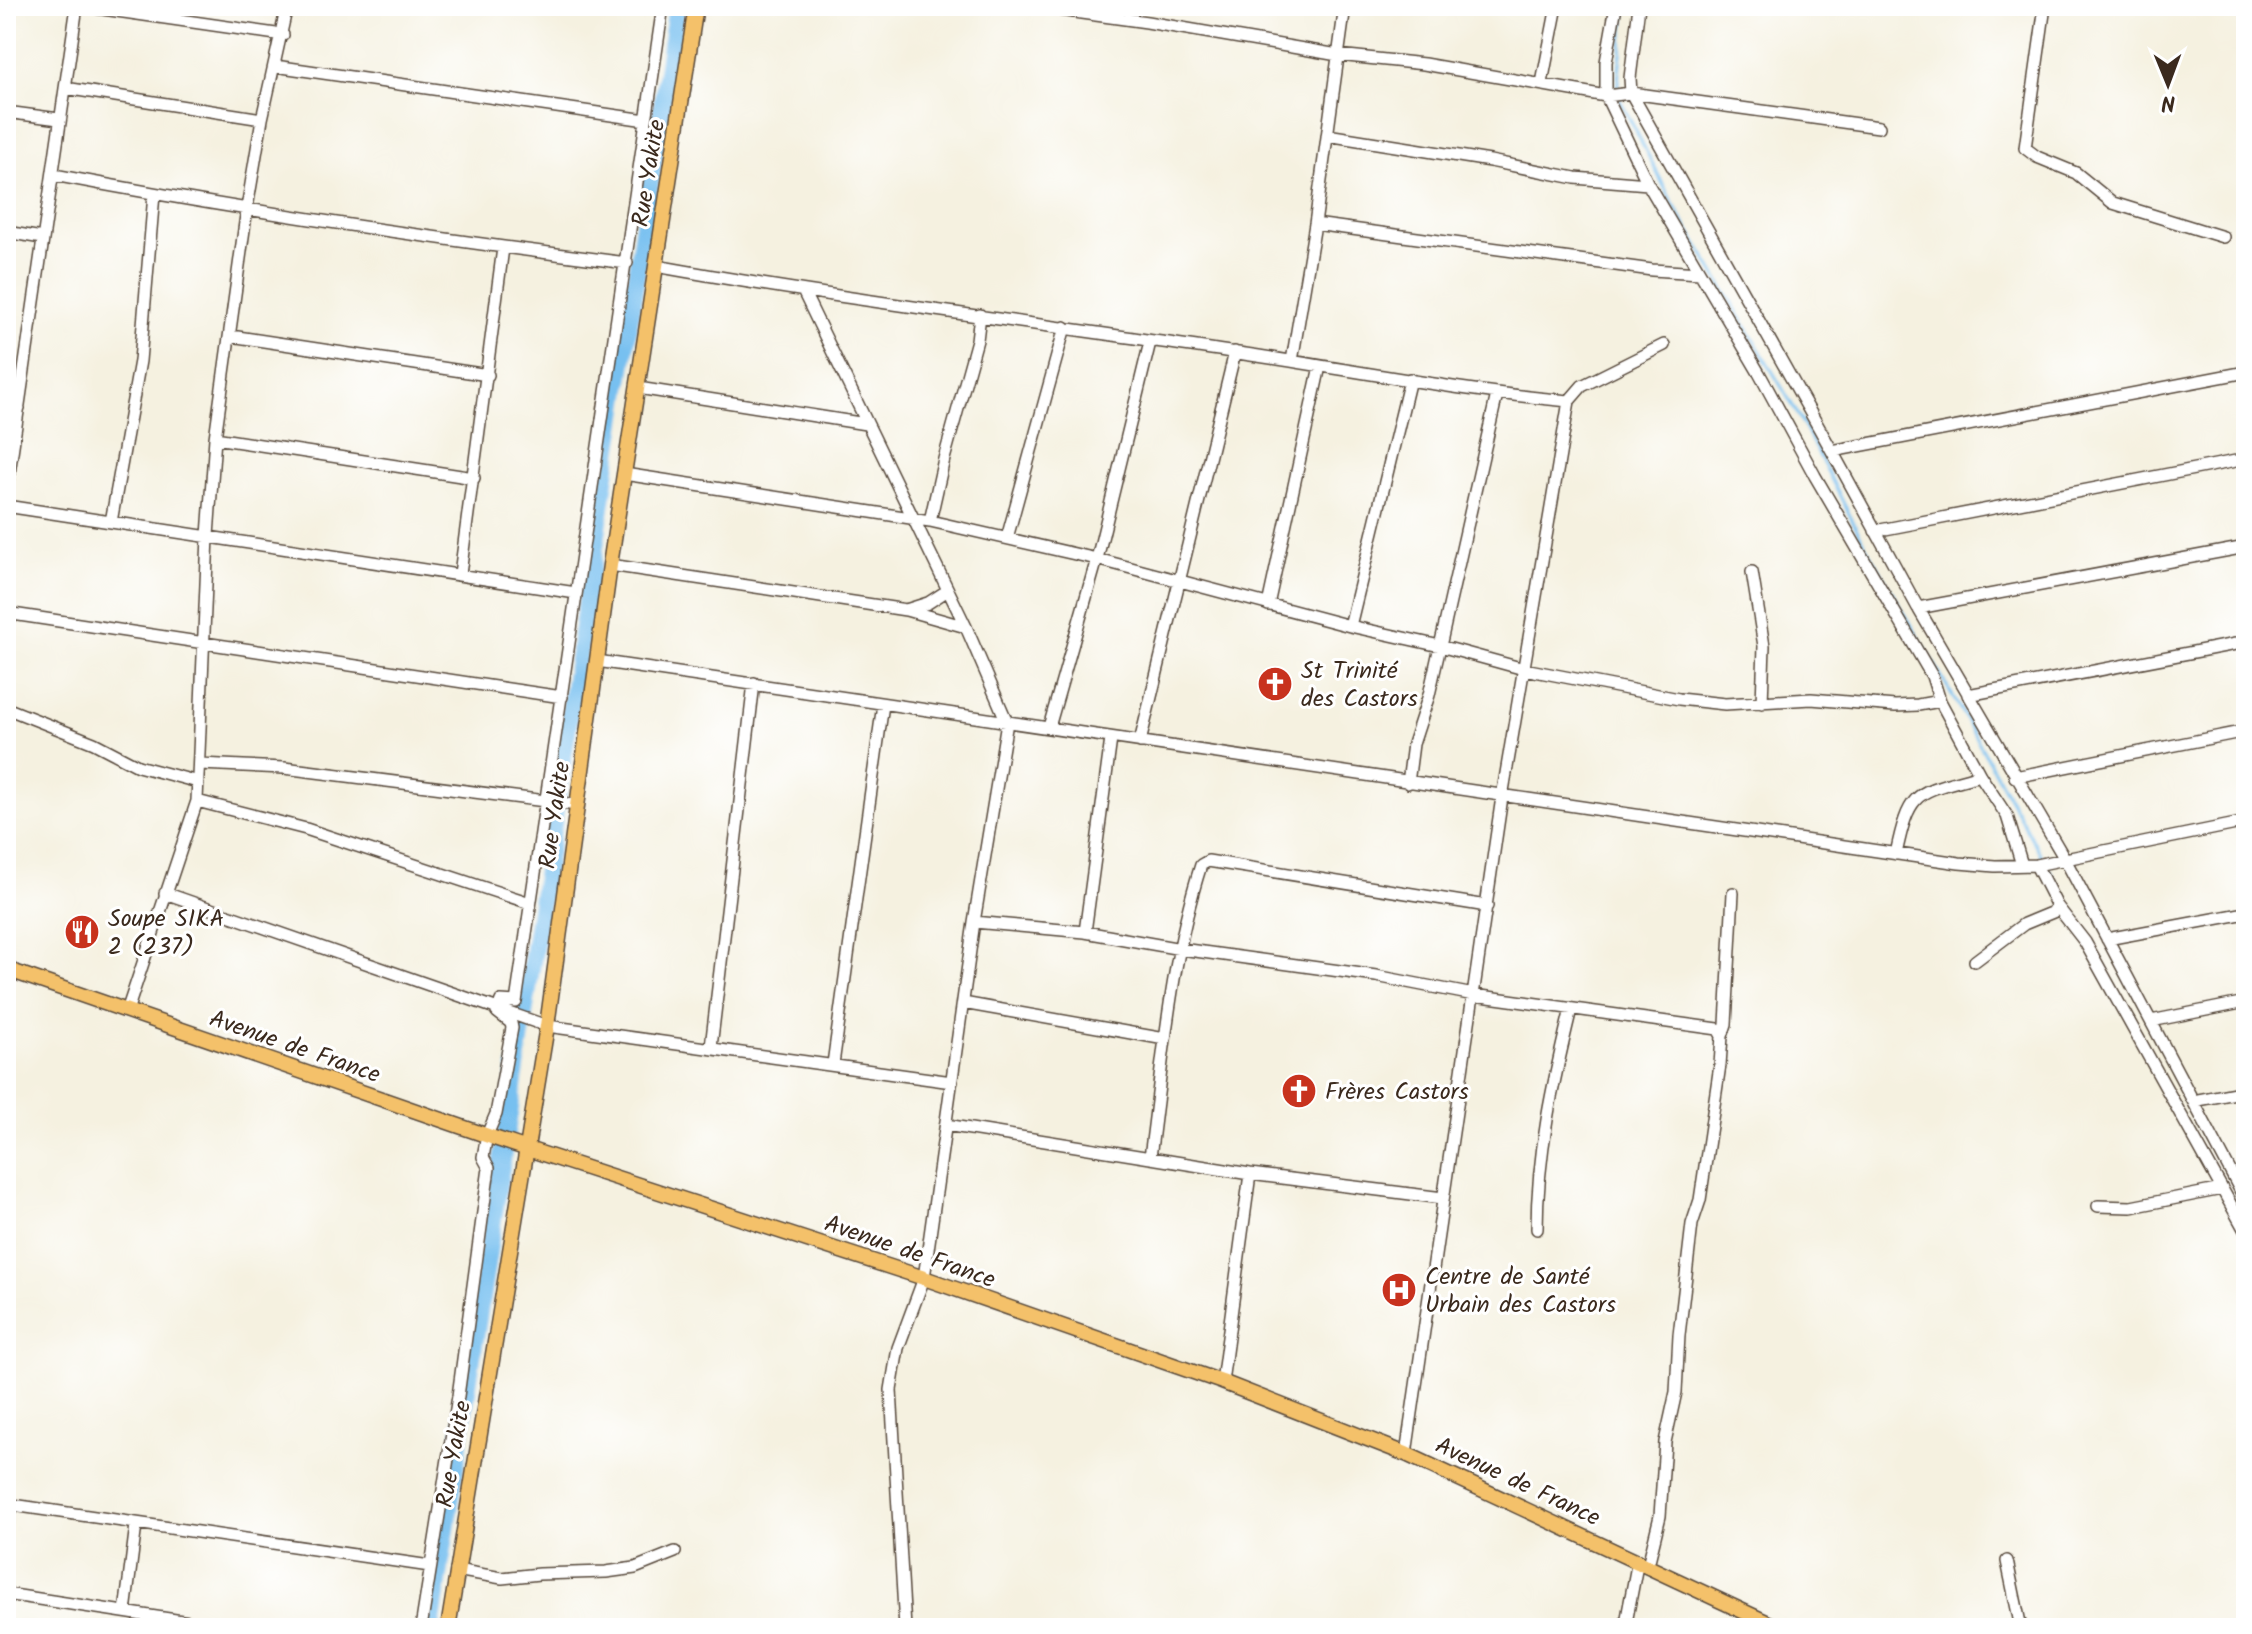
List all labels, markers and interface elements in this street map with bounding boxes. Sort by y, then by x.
north arrow [2128,44,2208,124]
text: N [2161,84,2176,119]
street label: Rue Yakite [622,117,677,230]
place label: St Trinité des Castors [1301,652,1418,719]
church icon: St Trinité des Castors [1256,665,1294,703]
street label: Rue Yakite [529,759,582,871]
place label: Soupe SIKA 2 (237) [108,900,224,967]
restaurant icon: Soupe SIKA 2 (237) [63,913,101,951]
street label: Avenue de France [204,1000,386,1095]
church icon: Frères Castors [1280,1072,1318,1110]
place label: Frères Castors [1325,1073,1469,1112]
street label: Avenue de France [819,1205,1001,1300]
place label: Centre de Santé Urbain des Castors [1425,1258,1616,1325]
hospital icon: Centre de Santé Urbain des Castors [1380,1271,1418,1309]
street label: Rue Yakite [426,1397,483,1511]
street label: Avenue de France [1428,1427,1607,1538]

